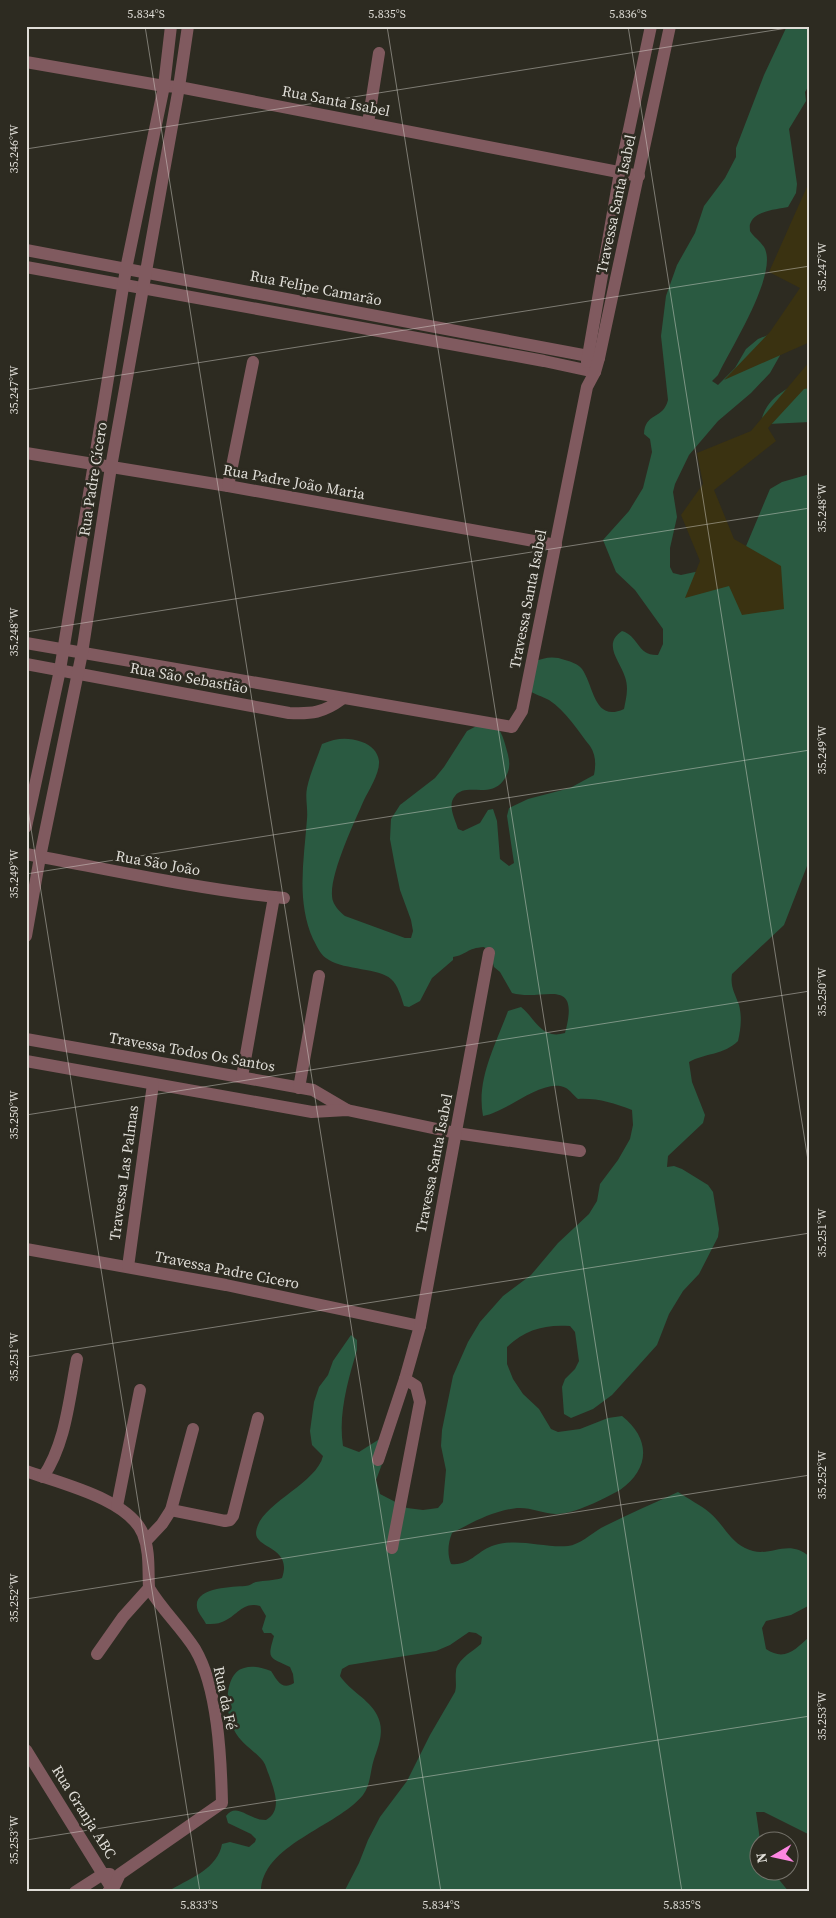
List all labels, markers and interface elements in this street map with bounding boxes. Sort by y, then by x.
text: 5.834°S [127,6,165,22]
text: 5.835°S [368,6,406,22]
text: 5.836°S [609,6,647,22]
street label: Rua Santa Isabel [280,80,392,121]
text: 35.246°W [6,124,22,174]
street label: Travessa Santa Isabel [591,132,641,275]
text: 35.247°W [814,242,830,292]
street label: Rua Felipe Camarão [248,264,384,311]
text: 35.247°W [6,365,22,415]
street label: Rua Padre Cícero [73,420,112,537]
street label: Rua Padre João Maria [221,459,367,504]
text: 35.248°W [814,483,830,533]
street label: Travessa Santa Isabel [504,527,551,670]
text: 35.248°W [6,607,22,657]
street label: Rua São Sebastião [128,657,250,698]
text: 35.249°W [814,725,830,775]
street label: Rua São João [114,845,202,880]
text: 35.249°W [6,849,22,899]
text: 35.250°W [814,967,830,1017]
street label: Travessa Todos Os Santos [107,1027,277,1076]
text: 35.250°W [6,1090,22,1140]
street label: Travessa Santa Isabel [410,1091,457,1234]
street label: Travessa Las Palmas [104,1104,143,1242]
text: 35.251°W [814,1208,830,1258]
street label: Travessa Padre Cicero [153,1245,301,1294]
text: 35.251°W [6,1332,22,1382]
text: 35.252°W [814,1450,830,1500]
text: 35.252°W [6,1573,22,1623]
street label: Rua da Fé [208,1664,243,1732]
text: 35.253°W [814,1691,830,1741]
street label: Rua Granja ABC [47,1761,122,1862]
text: 35.253°W [6,1815,22,1865]
north arrow [748,1830,798,1880]
text: N [750,1851,772,1865]
text: 5.833°S [180,1897,218,1913]
text: 5.834°S [422,1897,460,1913]
text: 5.835°S [663,1897,701,1913]

